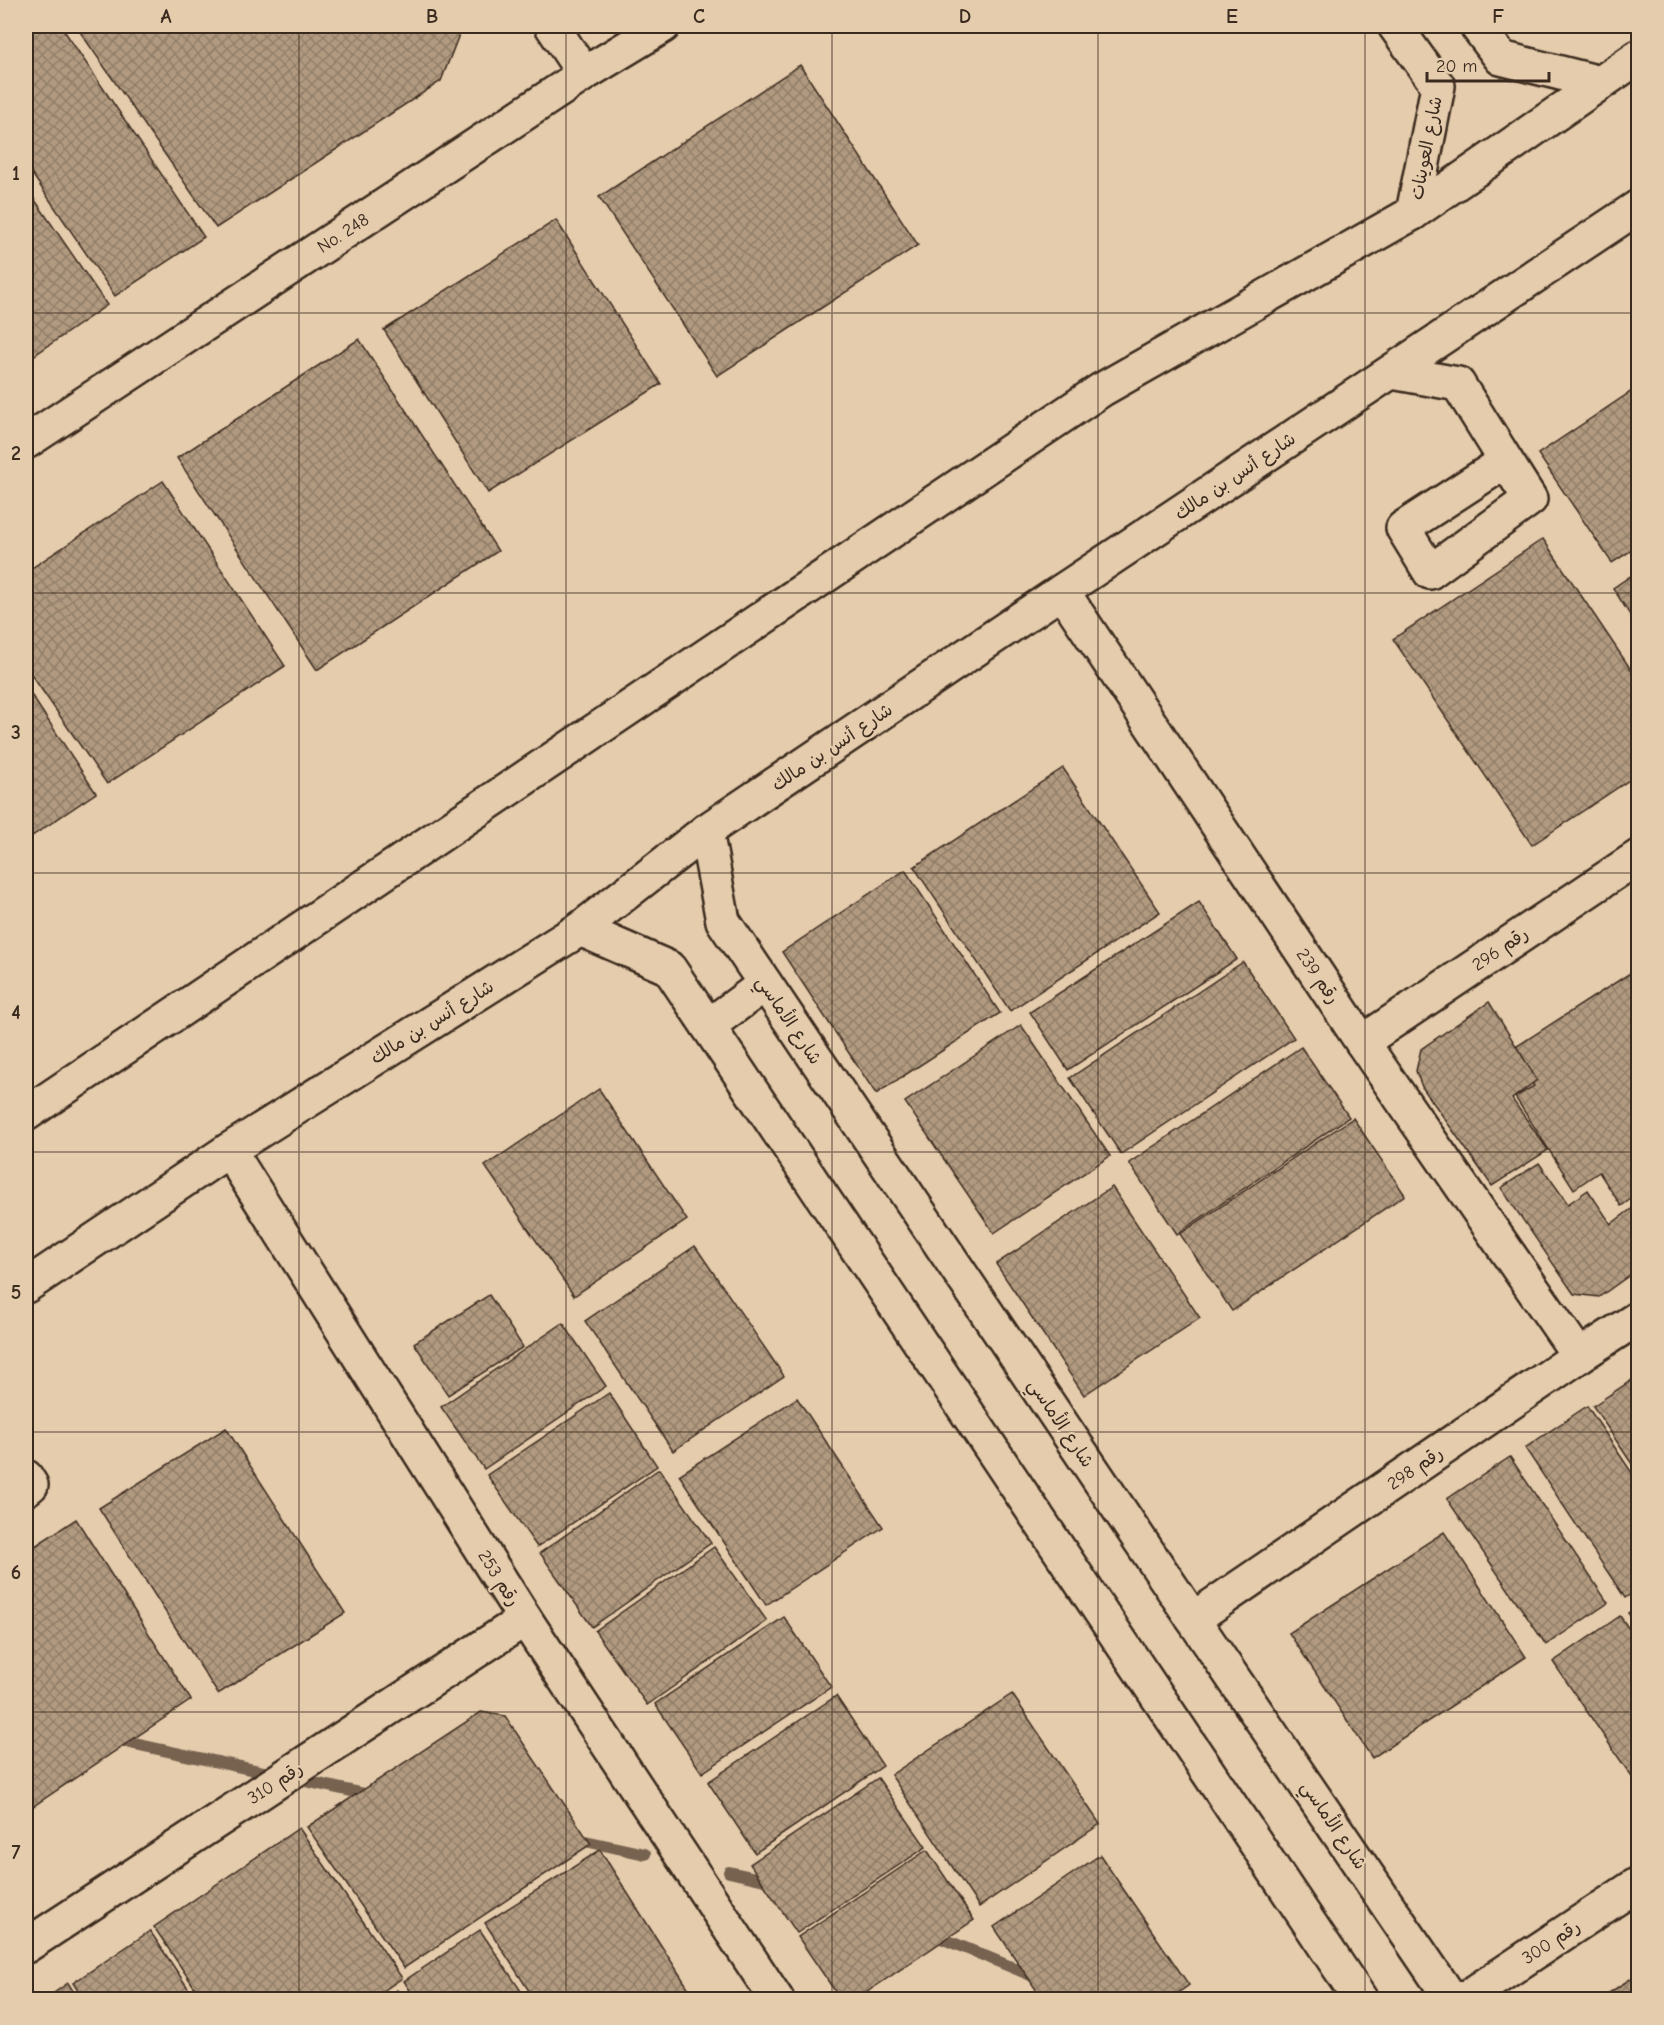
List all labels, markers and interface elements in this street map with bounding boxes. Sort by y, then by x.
text: A [160,5,172,28]
text: B [426,5,438,28]
text: C [693,5,705,28]
text: D [959,5,971,28]
text: E [1226,5,1238,28]
text: F [1492,5,1504,28]
scale bar [1427,45,1548,83]
text: 20 m [1436,56,1477,77]
street label: شارع العوينات [1406,95,1448,202]
text: 1 [12,162,20,185]
street label: No. 248 [314,209,373,258]
street label: شارع أنس بن مالك [1171,428,1300,525]
text: 2 [11,442,21,465]
street label: شارع أنس بن مالك [768,699,897,796]
text: 3 [11,721,21,744]
street label: رقم 296 [1468,923,1534,978]
street label: رقم 239 [1289,945,1344,1010]
street label: شارع الأماسي [747,971,828,1071]
street label: شارع أنس بن مالك [367,976,498,1070]
text: 4 [11,1001,21,1024]
text: 5 [11,1281,21,1304]
street label: شارع الأماسي [1019,1374,1100,1474]
street label: رقم 298 [1384,1442,1449,1497]
street label: رقم 253 [471,1546,524,1612]
text: 6 [11,1561,21,1584]
street label: رقم 310 [244,1758,308,1811]
street label: شارع الأماسي [1292,1776,1373,1876]
text: 7 [12,1841,21,1864]
street label: رقم 300 [1518,1916,1586,1971]

